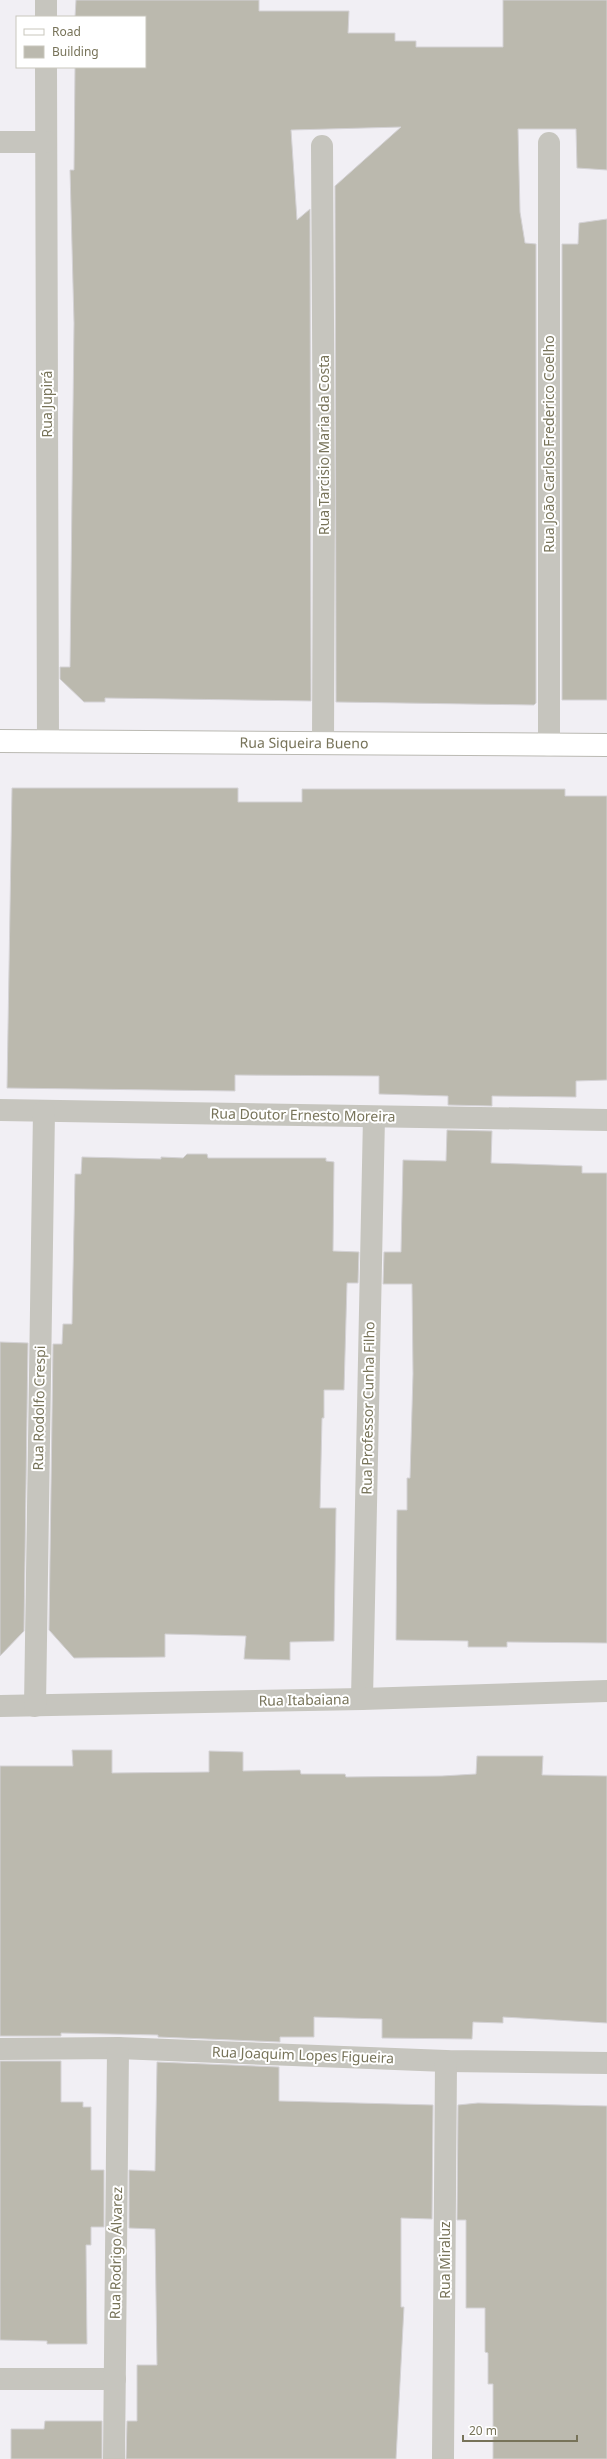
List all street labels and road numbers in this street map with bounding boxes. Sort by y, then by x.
street label: Rua João Carlos Frederico Coelho [539,335,558,553]
street label: Rua Tarcisio Maria da Costa [314,355,333,535]
street label: Rua Jupirá [37,371,56,437]
street label: Rua Siqueira Bueno [240,733,368,752]
street label: Rua Doutor Ernesto Moreira [211,1103,395,1126]
street label: Rua Professor Cunha Filho [356,1321,379,1495]
street label: Rua Rodolfo Crespi [28,1345,49,1471]
street label: Rua Itabaiana [258,1689,350,1710]
street label: Rua Joaquim Lopes Figueira [212,2042,394,2067]
street label: Rua Rodrigo Álvarez [105,2186,126,2319]
street label: Rua Miraluz [435,2221,454,2299]

